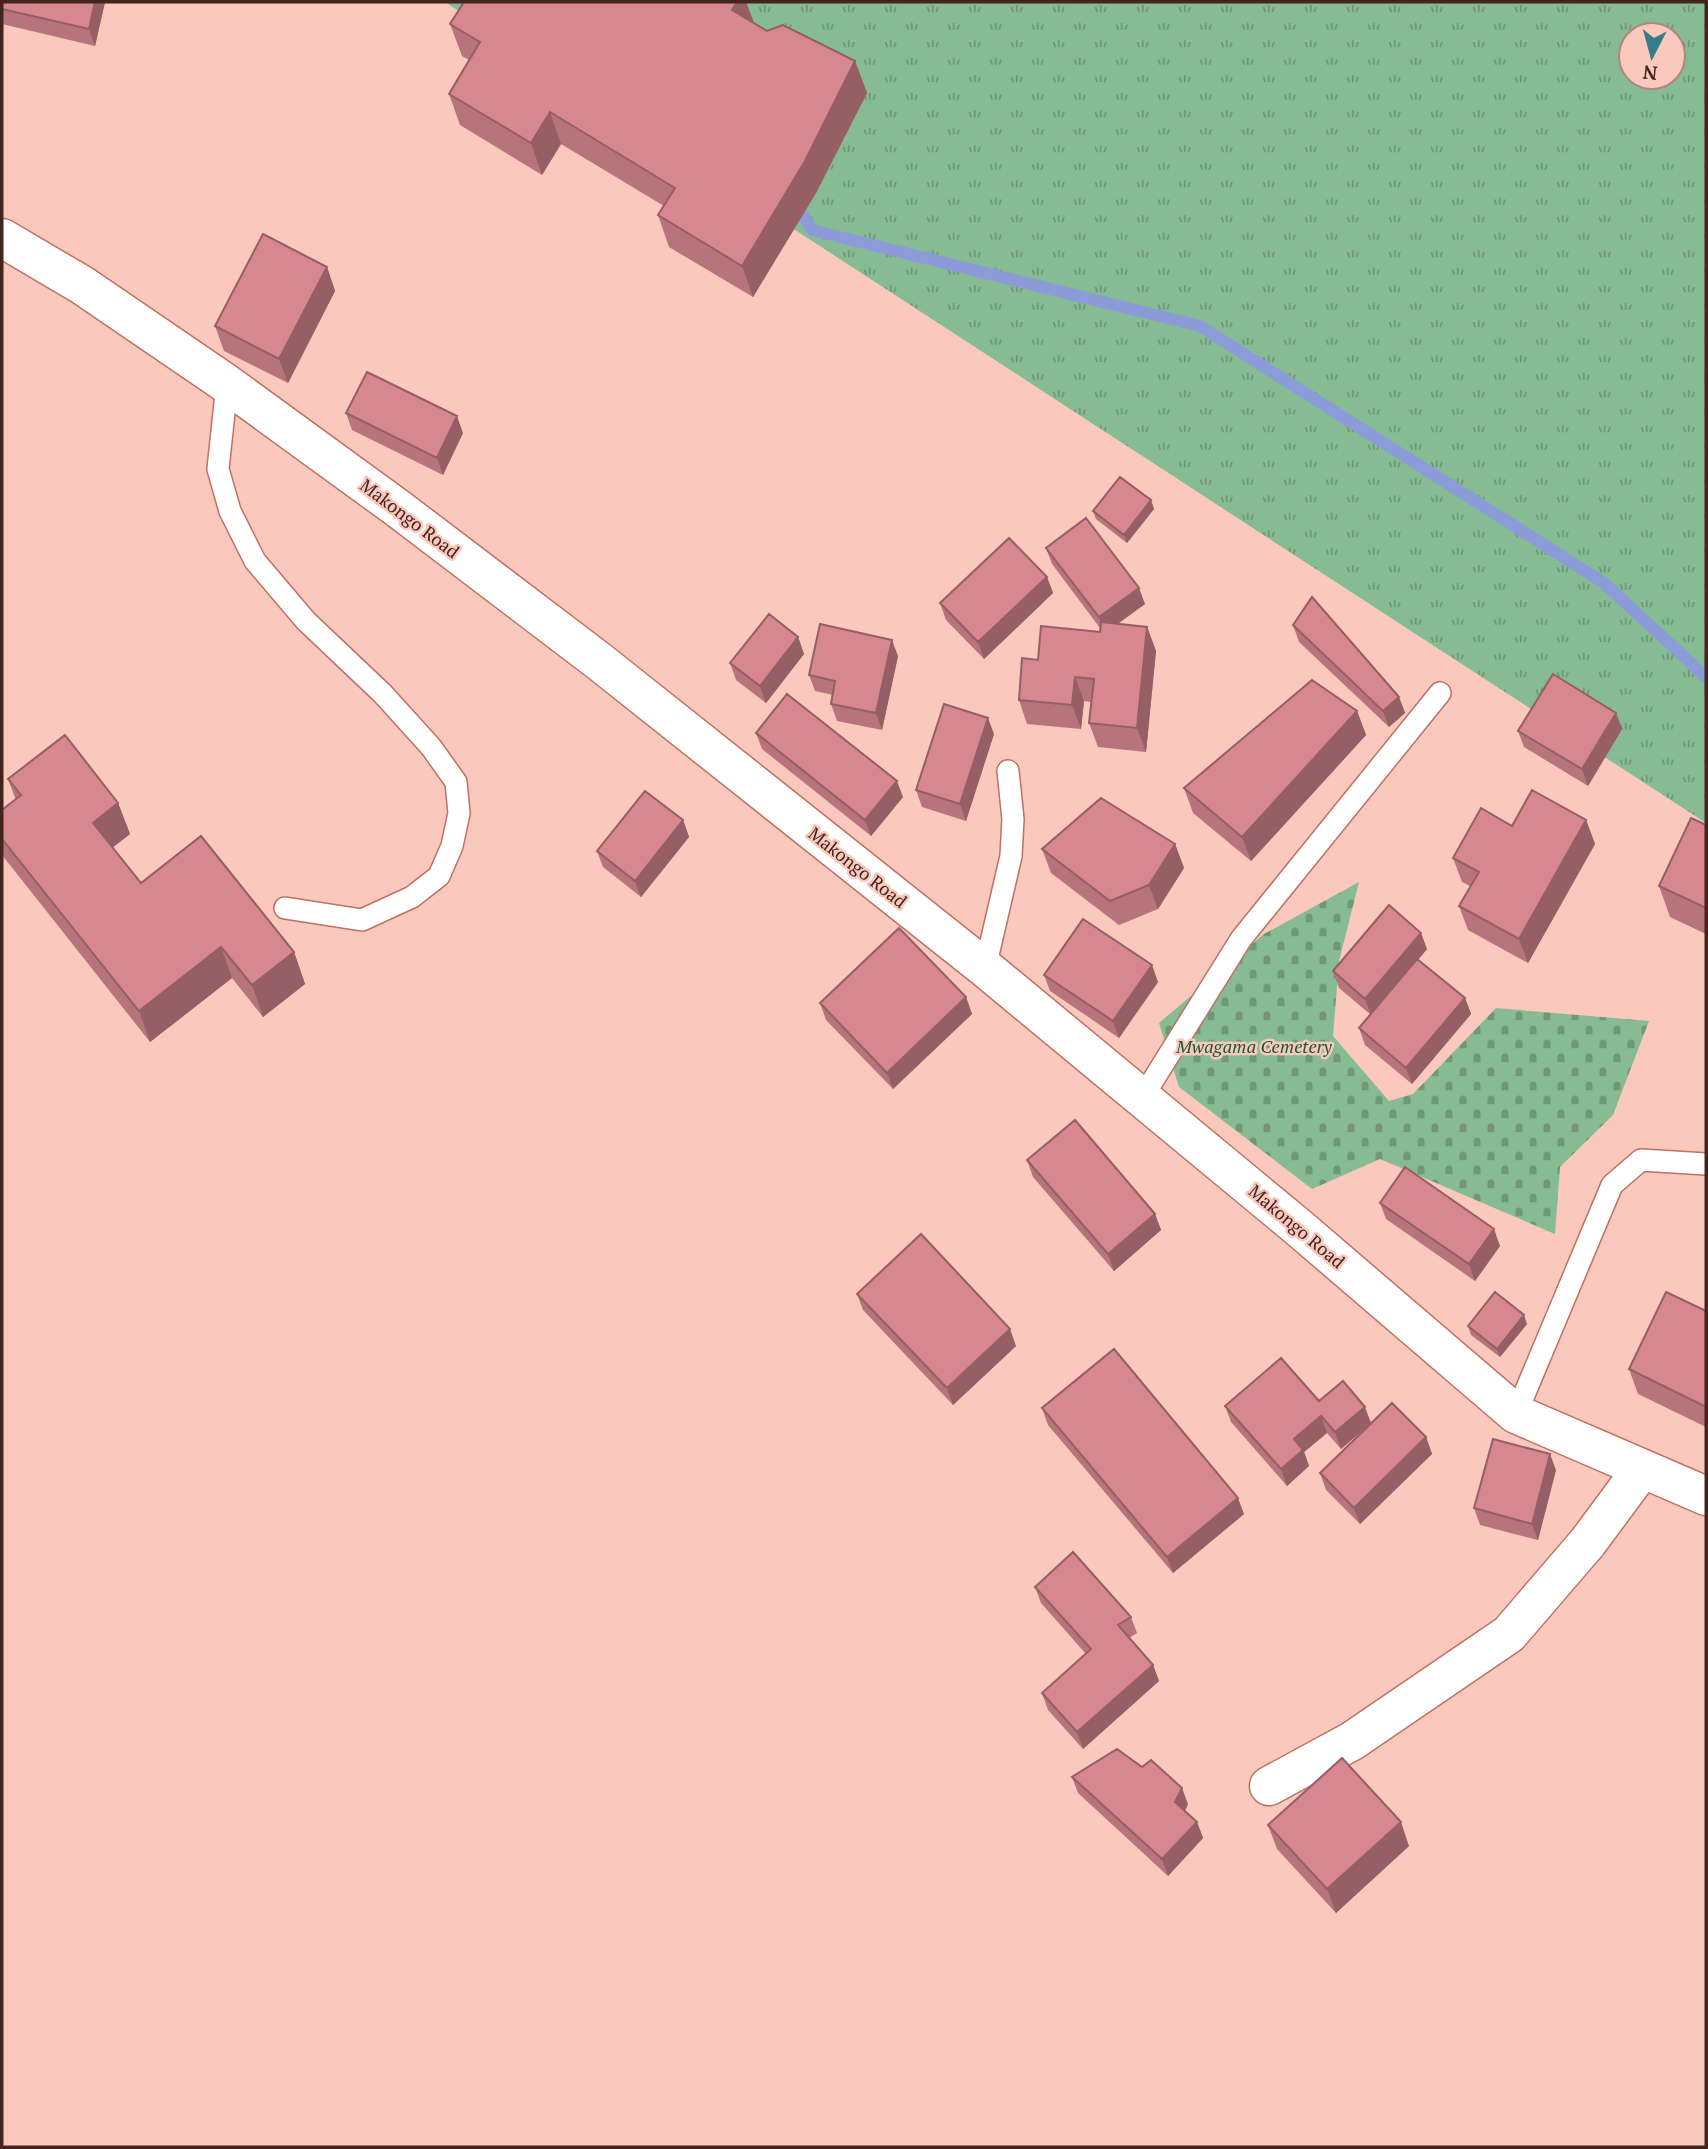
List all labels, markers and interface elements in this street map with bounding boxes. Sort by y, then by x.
north arrow [1617,21,1687,91]
text: N [1641,60,1659,87]
street label: Makongo Road [356,473,464,563]
street label: Makongo Road [804,821,912,913]
park label: Mwagama Cemetery [1175,1034,1332,1058]
street label: Makongo Road [1244,1179,1350,1273]

